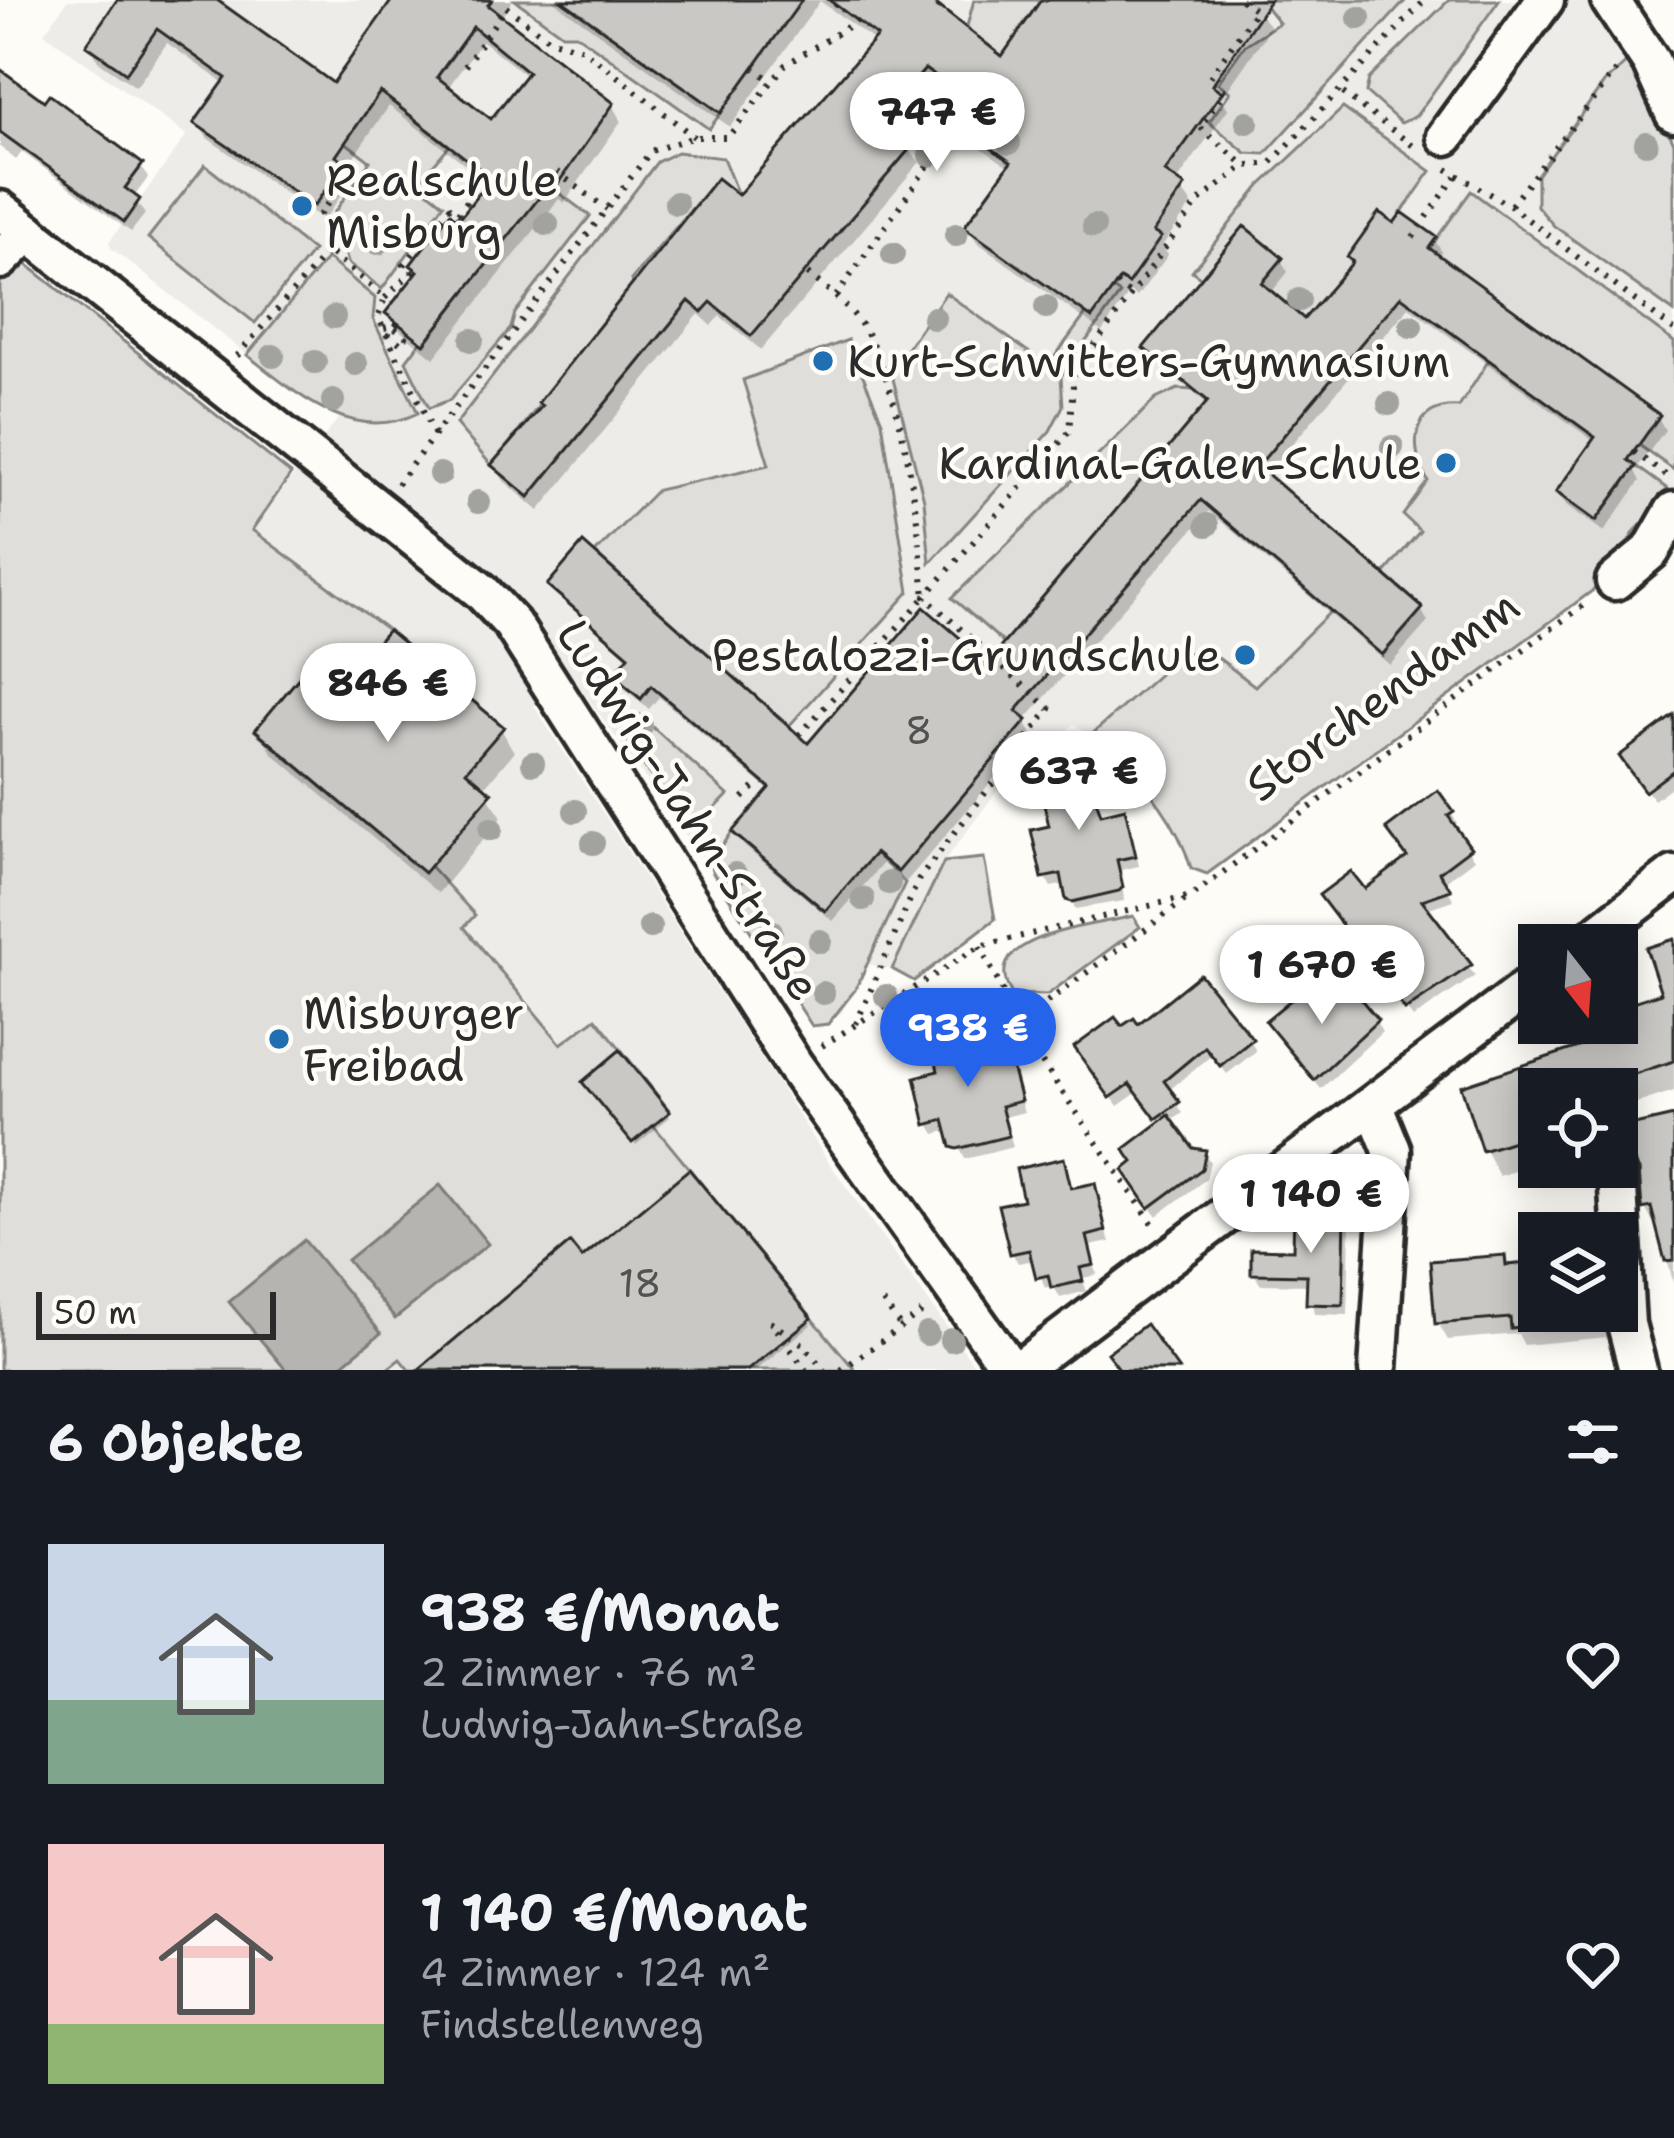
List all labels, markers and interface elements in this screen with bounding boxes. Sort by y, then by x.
pin: 747 € [853,72,1021,174]
text: 747 € [877,85,997,137]
place label: Realschule Misburg [326,150,558,262]
marker: Realschule Misburg [289,193,315,219]
place label: Kurt-Schwitters-Gymnasium [847,331,1450,391]
marker: Kurt-Schwitters-Gymnasium [810,348,836,374]
place label: Kardinal-Galen-Schule [938,433,1422,493]
marker: Kardinal-Galen-Schule [1433,450,1459,476]
street label: Storchendamm [1233,575,1531,815]
street label: Ludwig-Jahn-Straße [543,608,835,1012]
place label: Pestalozzi-Grundschule [711,625,1221,685]
marker: Pestalozzi-Grundschule [1232,642,1258,668]
pin: 846 € [304,643,472,745]
text: 846 € [327,656,449,708]
house number: 8 [905,704,933,756]
pin: 637 € [995,731,1163,833]
text: 637 € [1019,744,1139,796]
north arrow [1518,924,1638,1044]
map controls [1518,924,1638,1332]
pin: 1 670 € [1211,925,1433,1027]
text: 1 670 € [1246,938,1398,990]
place label: Misburger Freibad [303,983,524,1095]
pin: 938 € [884,988,1052,1090]
text: 938 € [907,1001,1029,1053]
marker: Misburger Freibad [266,1026,292,1052]
button: locate [1518,1068,1638,1188]
pin: 1 140 € [1200,1154,1422,1256]
text: 1 140 € [1239,1167,1383,1219]
button: layers [1518,1212,1638,1332]
house number: 18 [618,1257,662,1309]
scale bar [36,1286,276,1339]
text: 50 m [54,1290,137,1335]
text: 6 Objekte [48,1408,304,1476]
icon: filters [1560,1409,1626,1475]
text: 938 €/Monat [420,1578,780,1646]
icon: home [144,1592,288,1736]
icon: heart [1560,1631,1626,1697]
text: 2 Zimmer · 76 m² [420,1646,757,1698]
text: Ludwig-Jahn-Straße [420,1698,804,1750]
text: 1 140 €/Monat [420,1878,808,1946]
icon: home [144,1892,288,2036]
icon: heart [1560,1931,1626,1997]
text: 4 Zimmer · 124 m² [420,1946,770,1998]
text: Findstellenweg [420,1998,704,2050]

